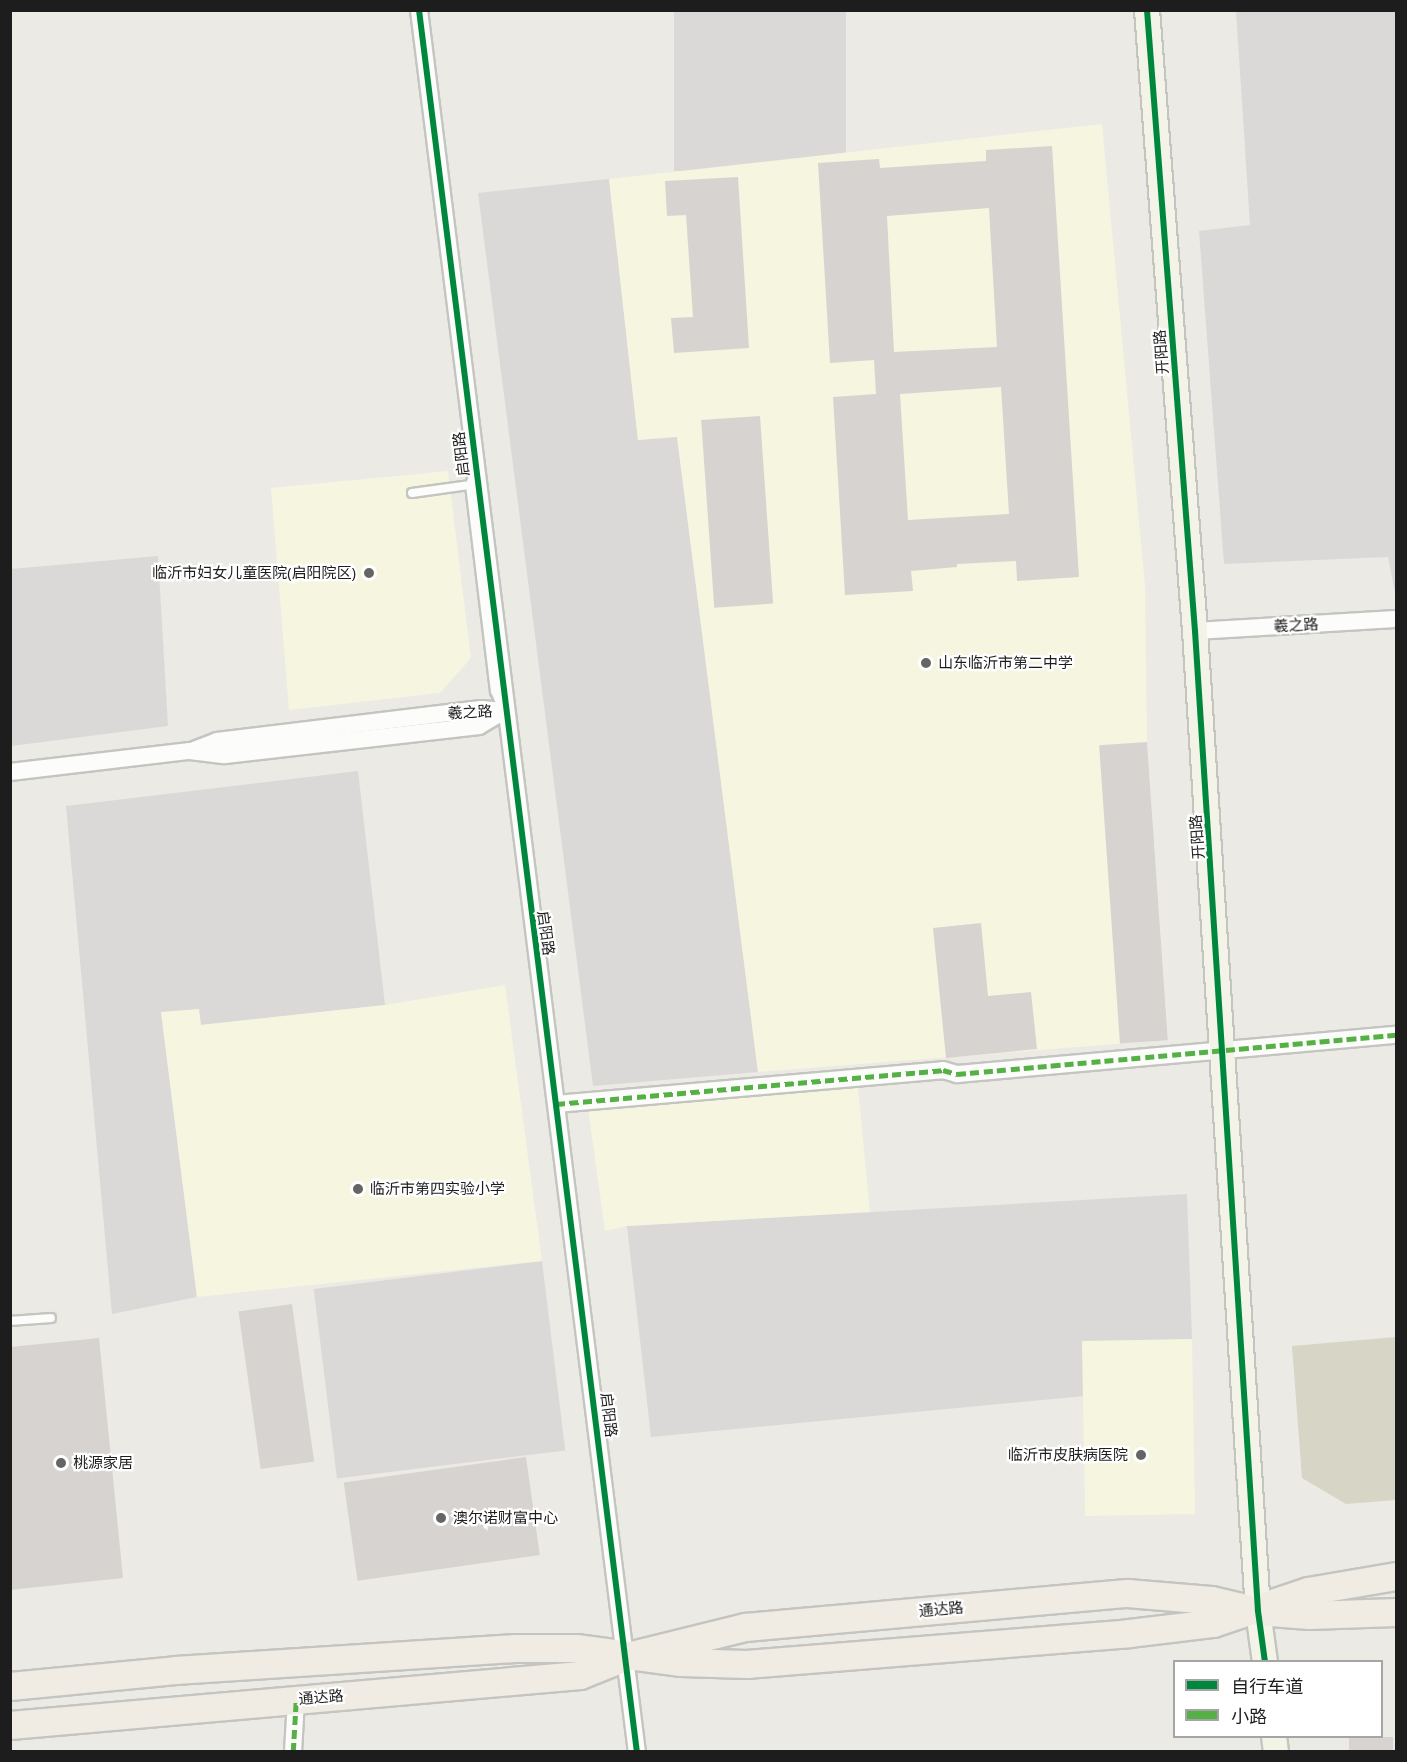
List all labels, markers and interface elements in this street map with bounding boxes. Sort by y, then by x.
street label: 开阳路 [1150,329,1172,375]
street label: 启阳路 [449,431,473,477]
place label: 临沂市妇女儿童医院(启阳院区) [152,564,356,582]
marker: 临沂市妇女儿童医院(启阳院区) [360,564,378,582]
street label: 羲之路 [1273,615,1319,635]
place label: 山东临沂市第二中学 [938,654,1073,672]
marker: 山东临沂市第二中学 [919,656,933,670]
street label: 羲之路 [447,702,493,722]
street label: 开阳路 [1186,814,1208,860]
street label: 启阳路 [534,909,558,957]
place label: 临沂市第四实验小学 [370,1180,505,1198]
marker: 临沂市第四实验小学 [351,1182,365,1196]
street label: 启阳路 [597,1392,621,1438]
place label: 临沂市皮肤病医院 [1008,1446,1128,1464]
marker: 临沂市皮肤病医院 [1132,1446,1150,1464]
place label: 桃源家居 [73,1454,133,1472]
marker: 桃源家居 [54,1456,68,1470]
place label: 澳尔诺财富中心 [453,1509,558,1527]
marker: 澳尔诺财富中心 [434,1511,448,1525]
street label: 通达路 [918,1598,964,1620]
legend [1173,1660,1383,1738]
text: 自行车道 [1231,1674,1303,1698]
street label: 通达路 [298,1686,344,1708]
text: 小路 [1231,1704,1267,1728]

